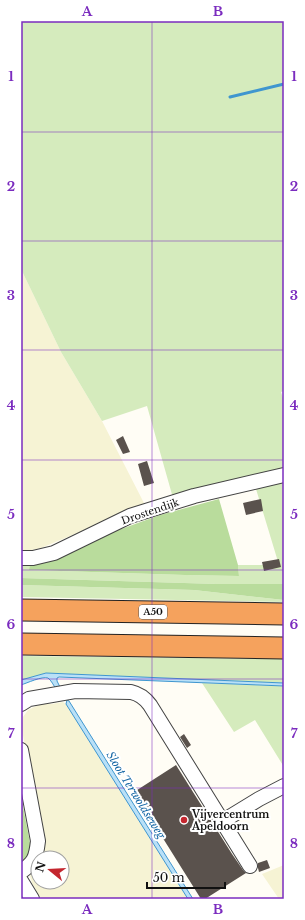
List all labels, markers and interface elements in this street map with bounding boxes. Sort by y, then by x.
text: A [81,3,93,20]
text: B [213,3,223,20]
text: 1 [8,68,14,85]
text: 1 [291,68,297,85]
text: 2 [7,178,15,195]
text: 2 [290,178,298,195]
text: 3 [7,287,15,304]
text: 3 [290,287,298,304]
text: 4 [7,397,16,414]
text: 4 [290,397,299,414]
street label: Drostendijk [120,495,182,527]
text: 5 [7,506,15,523]
text: 5 [290,506,298,523]
road number: A50 [139,605,167,619]
text: 6 [7,616,16,633]
text: 6 [290,616,299,633]
text: 7 [8,725,15,742]
text: 7 [291,725,298,742]
water label: Sloot Terwoldseweg [104,749,169,842]
place label: Vijvercentrum Apeldoorn [191,808,269,833]
marker: Vijvercentrum Apeldoorn [179,815,189,825]
text: 8 [7,835,15,852]
text: 8 [290,835,298,852]
north arrow [30,850,70,890]
text: N [32,859,49,874]
scale bar [147,864,225,890]
text: 50 m [153,870,185,885]
text: A [81,901,93,918]
text: B [213,901,223,918]

